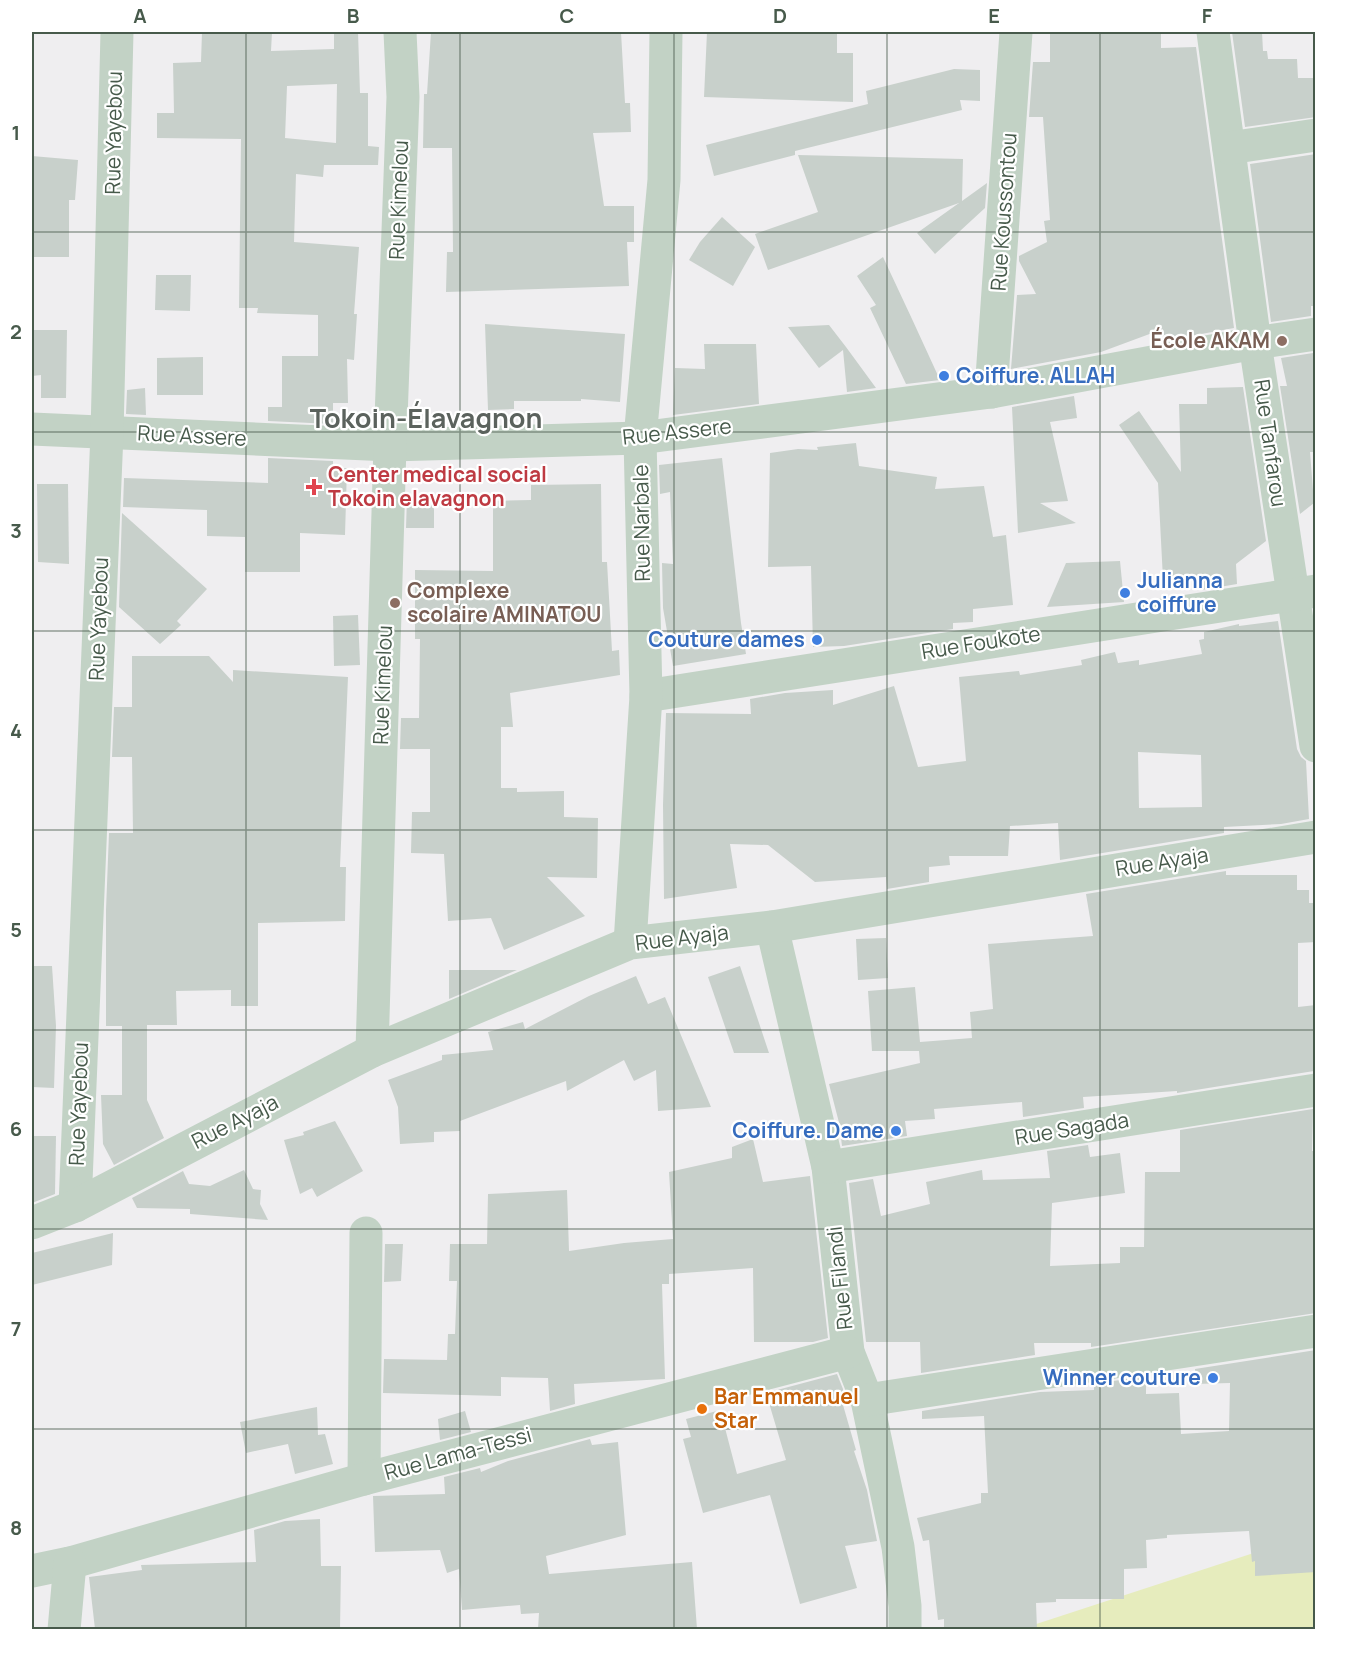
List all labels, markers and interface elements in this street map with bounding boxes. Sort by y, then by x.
text: A [133,2,147,29]
text: B [347,2,360,29]
text: C [560,2,574,29]
text: D [773,2,787,29]
text: E [988,2,1000,29]
text: F [1202,2,1213,29]
street label: Rue Yayebou [98,71,128,195]
text: 1 [12,119,20,146]
street label: Rue Koussontou [984,132,1022,292]
street label: Rue Kimelou [382,140,414,260]
text: 2 [10,318,22,345]
place label: École AKAM [1151,326,1270,354]
marker: École AKAM [1275,334,1289,348]
place label: Coiffure. ALLAH [956,361,1115,389]
marker: Coiffure. ALLAH [937,369,951,383]
street label: Rue Tanfarou [1248,377,1294,508]
district label: Tokoin-Élavagnon [310,399,542,436]
street label: Rue Assere [621,411,733,451]
street label: Rue Assere [137,418,247,452]
place label: Center medical social Tokoin elavagnon [328,460,547,512]
street label: Rue Narbale [626,464,656,582]
marker: Center medical social Tokoin elavagnon [305,478,323,496]
text: 3 [10,517,22,544]
street label: Rue Yayebou [82,557,114,681]
place label: Julianna coiffure [1137,566,1223,618]
place label: Complexe scolaire AMINATOU [407,576,601,628]
marker: Julianna coiffure [1118,586,1132,600]
marker: Complexe scolaire AMINATOU [388,596,402,610]
street label: Rue Foukote [919,619,1042,665]
street label: Rue Kimelou [366,625,398,745]
place label: Couture dames [648,625,805,653]
marker: Couture dames [810,633,824,647]
text: 4 [10,717,22,744]
street label: Rue Ayaja [1113,840,1210,882]
text: 5 [10,916,22,943]
street label: Rue Ayaja [634,917,730,957]
street label: Rue Yayebou [62,1042,94,1166]
street label: Rue Ayaja [186,1087,283,1155]
street label: Rue Sagada [1013,1105,1131,1151]
text: 6 [10,1115,22,1142]
place label: Coiffure. Dame [732,1116,884,1144]
marker: Coiffure. Dame [889,1124,903,1138]
street label: Rue Filandi [820,1225,858,1331]
text: 7 [11,1315,21,1342]
place label: Winner couture [1043,1363,1201,1391]
marker: Winner couture [1206,1371,1220,1385]
place label: Bar Emmanuel Star [714,1382,859,1434]
marker: Bar Emmanuel Star [695,1402,709,1416]
street label: Rue Lama-Tessi [381,1420,534,1486]
text: 8 [10,1514,22,1541]

